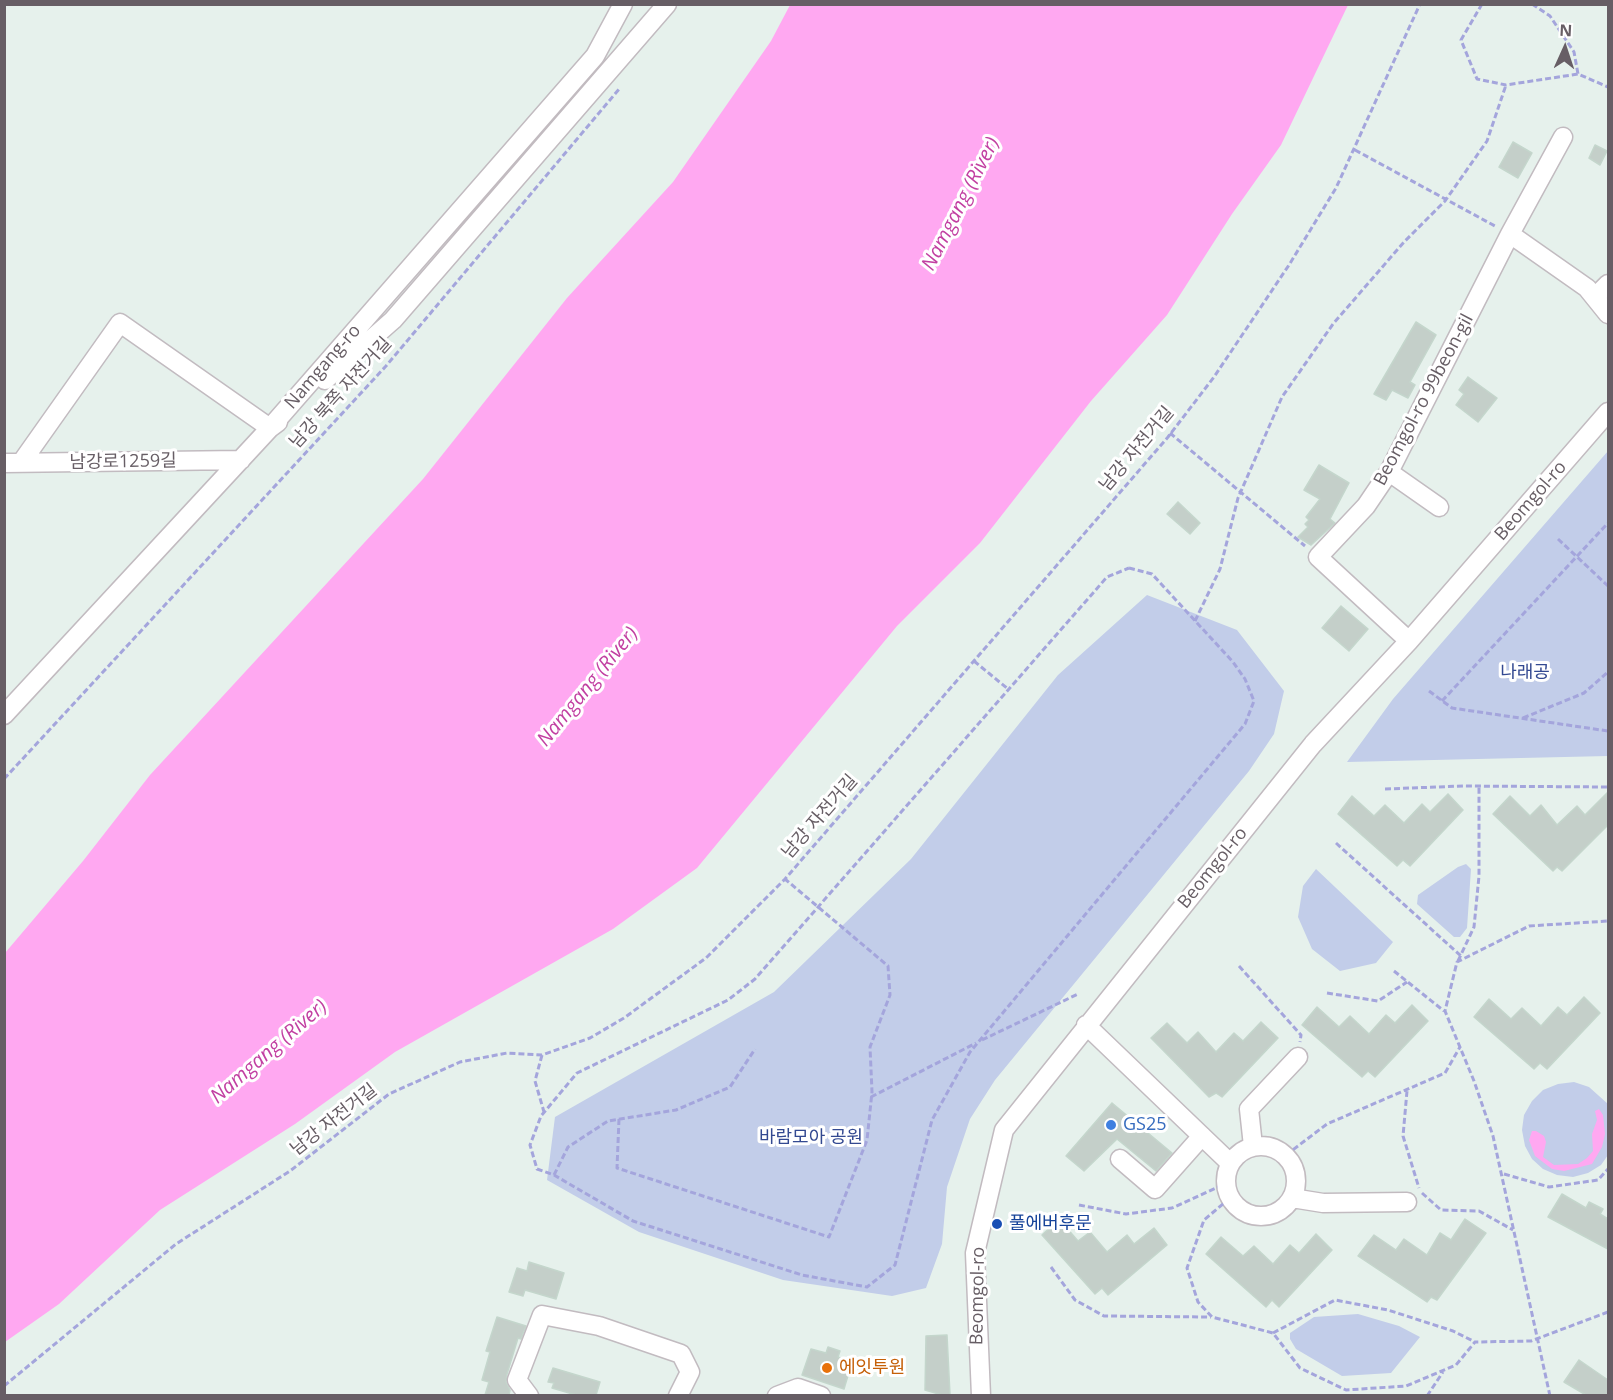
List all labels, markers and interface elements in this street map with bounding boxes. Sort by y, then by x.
north arrow [1535,18,1595,78]
text: N [1559,19,1573,41]
water label: Namgang (River) [917,133,1005,275]
street label: Beomgol-ro 99beon-gil [1370,310,1478,490]
street label: Namgang-ro [280,320,366,414]
street label: 남강 북쪽 자전거길 [286,333,396,453]
street label: 남강 자전거길 [1095,402,1179,496]
street label: 남강로1259길 [69,450,177,474]
street label: Beomgol-ro [1491,457,1571,545]
water label: Namgang (River) [533,623,643,751]
park label: 나래공 [1500,662,1550,684]
street label: 남강 자전거길 [778,771,862,863]
street label: Beomgol-ro [1174,823,1252,913]
water label: Namgang (River) [206,995,332,1109]
street label: 남강 자전거길 [286,1079,382,1161]
place label: GS25 [1123,1114,1167,1136]
marker: GS25 [1104,1118,1118,1132]
park label: 바람모아 공원 [759,1127,863,1149]
place label: 풀에버후문 [1009,1213,1092,1235]
marker: 풀에버후문 [990,1217,1004,1231]
street label: Beomgol-ro [966,1247,990,1345]
place label: 에잇투원 [839,1357,905,1379]
marker: 에잇투원 [820,1361,834,1375]

